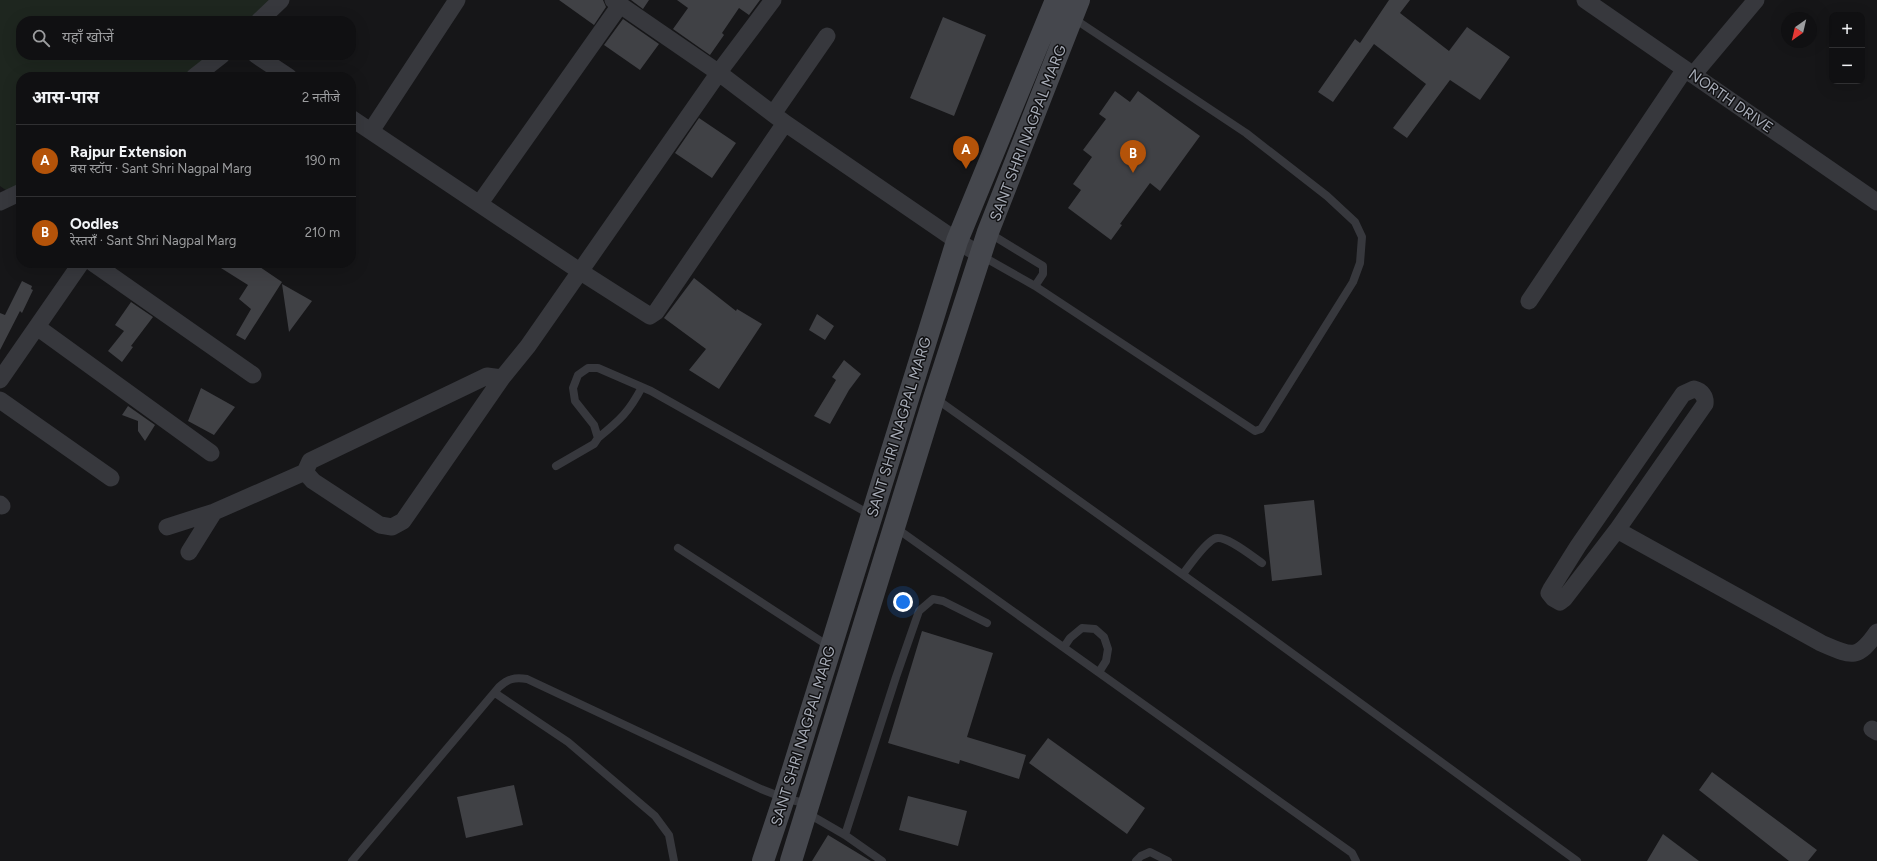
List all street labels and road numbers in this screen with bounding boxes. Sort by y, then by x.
street label: SANT SHRI NAGPAL MARG [986,42,1070,224]
street label: NORTH DRIVE [1685,65,1777,137]
street label: SANT SHRI NAGPAL MARG [863,335,935,519]
street label: SANT SHRI NAGPAL MARG [767,644,839,828]

